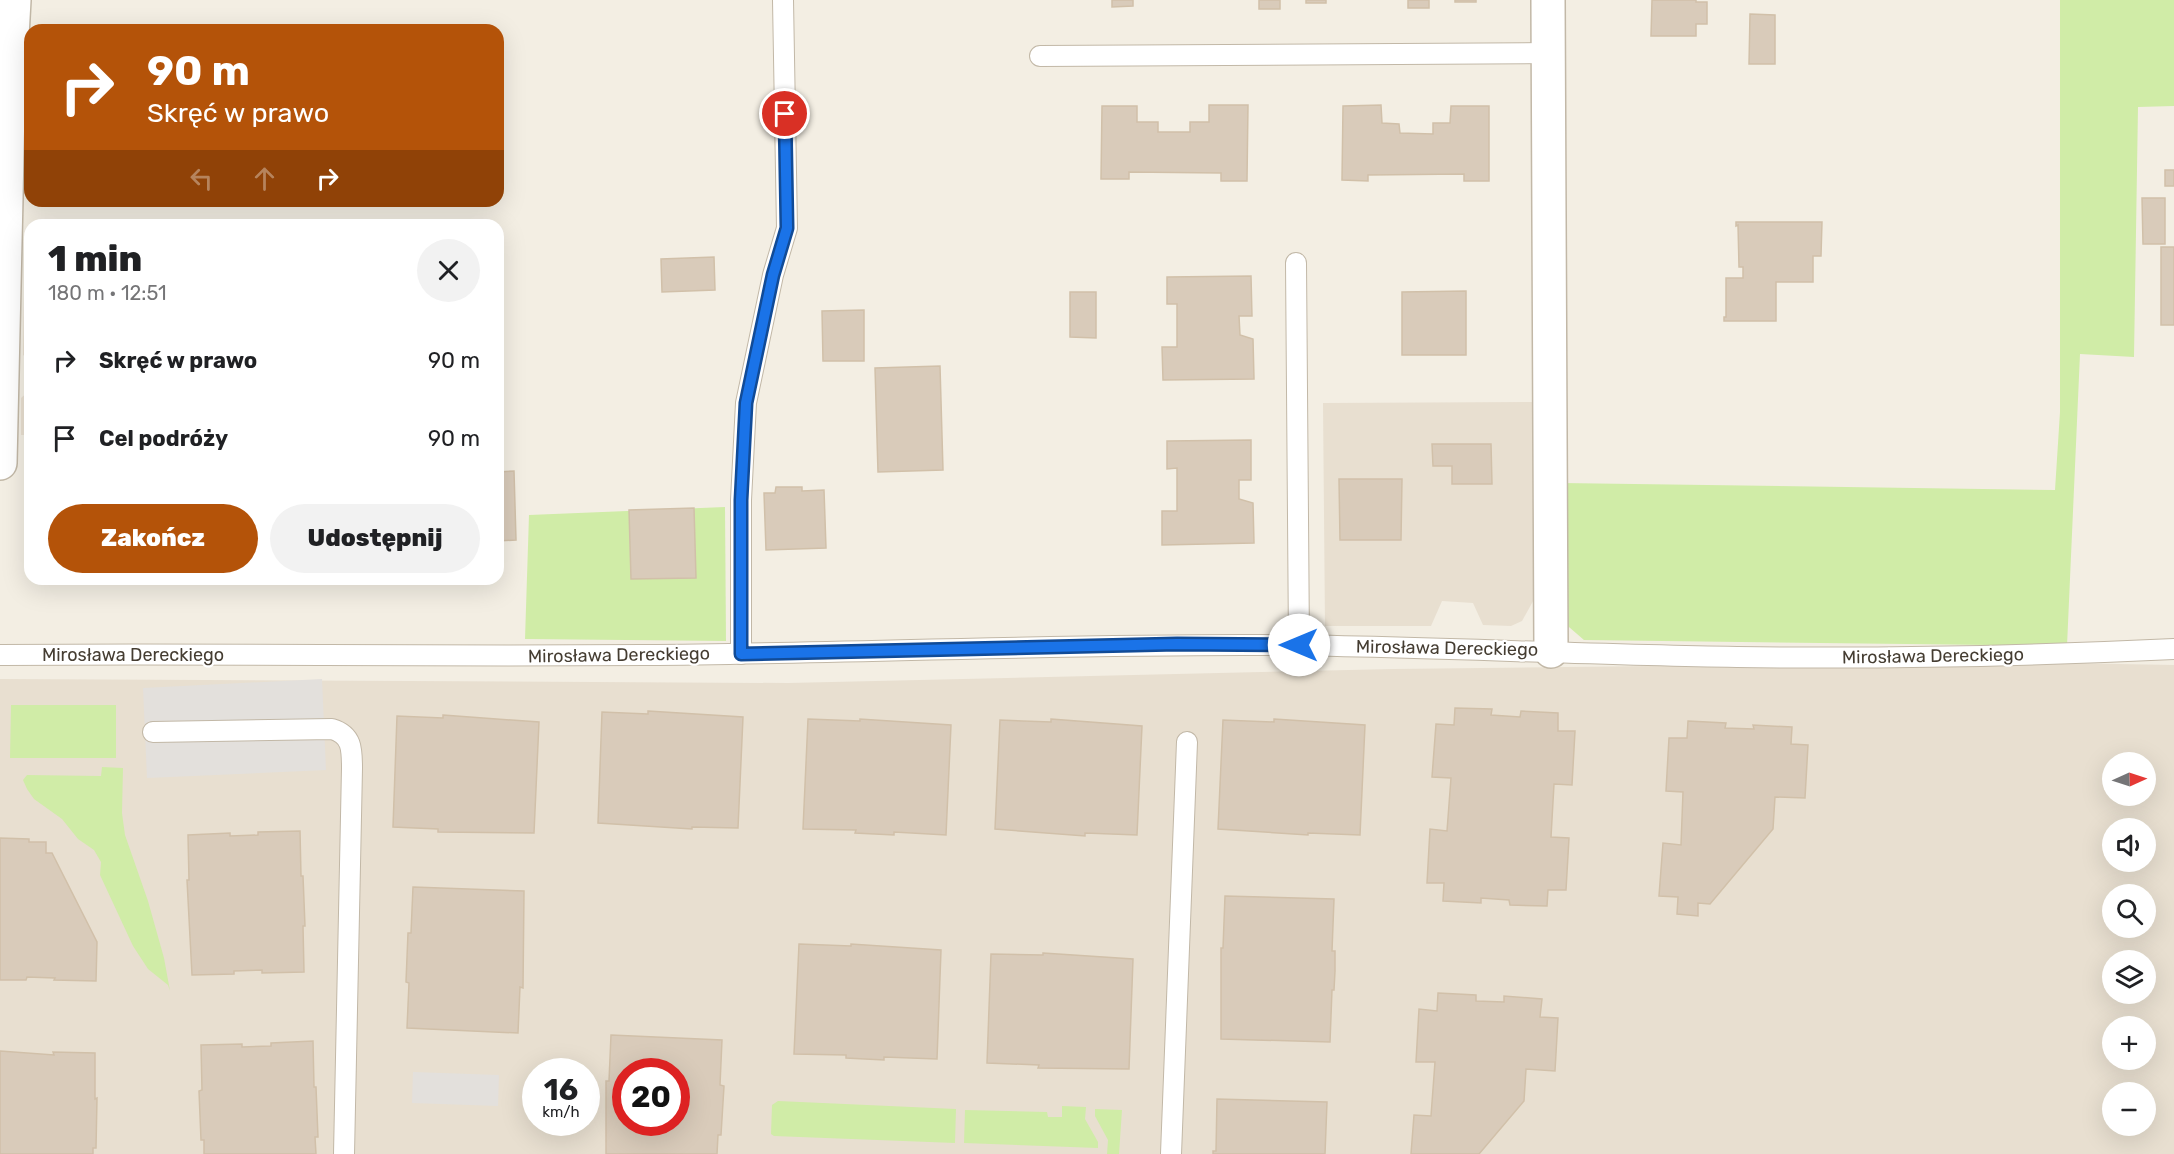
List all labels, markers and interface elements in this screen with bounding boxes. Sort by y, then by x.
text: 90 m [147,46,250,96]
icon: right [48,48,126,126]
pin [759,88,810,139]
text: Skręć w prawo [147,97,329,129]
icon: arrive [768,97,801,130]
icon: left [185,162,218,195]
icon: ahead [248,162,281,195]
icon: right [311,162,344,195]
text: 1 min [48,237,142,280]
button: close [417,239,480,302]
text: 180 m · 12:51 [48,281,167,305]
icon: right [48,344,81,377]
text: Skręć w prawo [99,347,257,374]
text: 90 m [428,347,480,374]
icon: arrive [48,422,81,455]
text: Cel podróży [99,425,228,452]
text: 90 m [428,425,480,452]
button: Zakończ [48,504,258,573]
button: Udostępnij [270,504,480,573]
position arrow [1267,613,1331,677]
street label: Mirosława Dereckiego [1356,635,1538,661]
street label: Mirosława Dereckiego [528,642,710,668]
street label: Mirosława Dereckiego [1842,643,2024,669]
street label: Mirosława Dereckiego [42,644,224,666]
north arrow [2102,752,2156,806]
map controls [2102,752,2156,1136]
button: sound [2102,818,2156,872]
button: search [2102,884,2156,938]
button: layers [2102,950,2156,1004]
button: + [2102,1016,2156,1070]
speed limit sign: 20 [612,1058,690,1136]
text: 16 [544,1072,578,1108]
button: − [2102,1082,2156,1136]
text: km/h [542,1103,580,1121]

